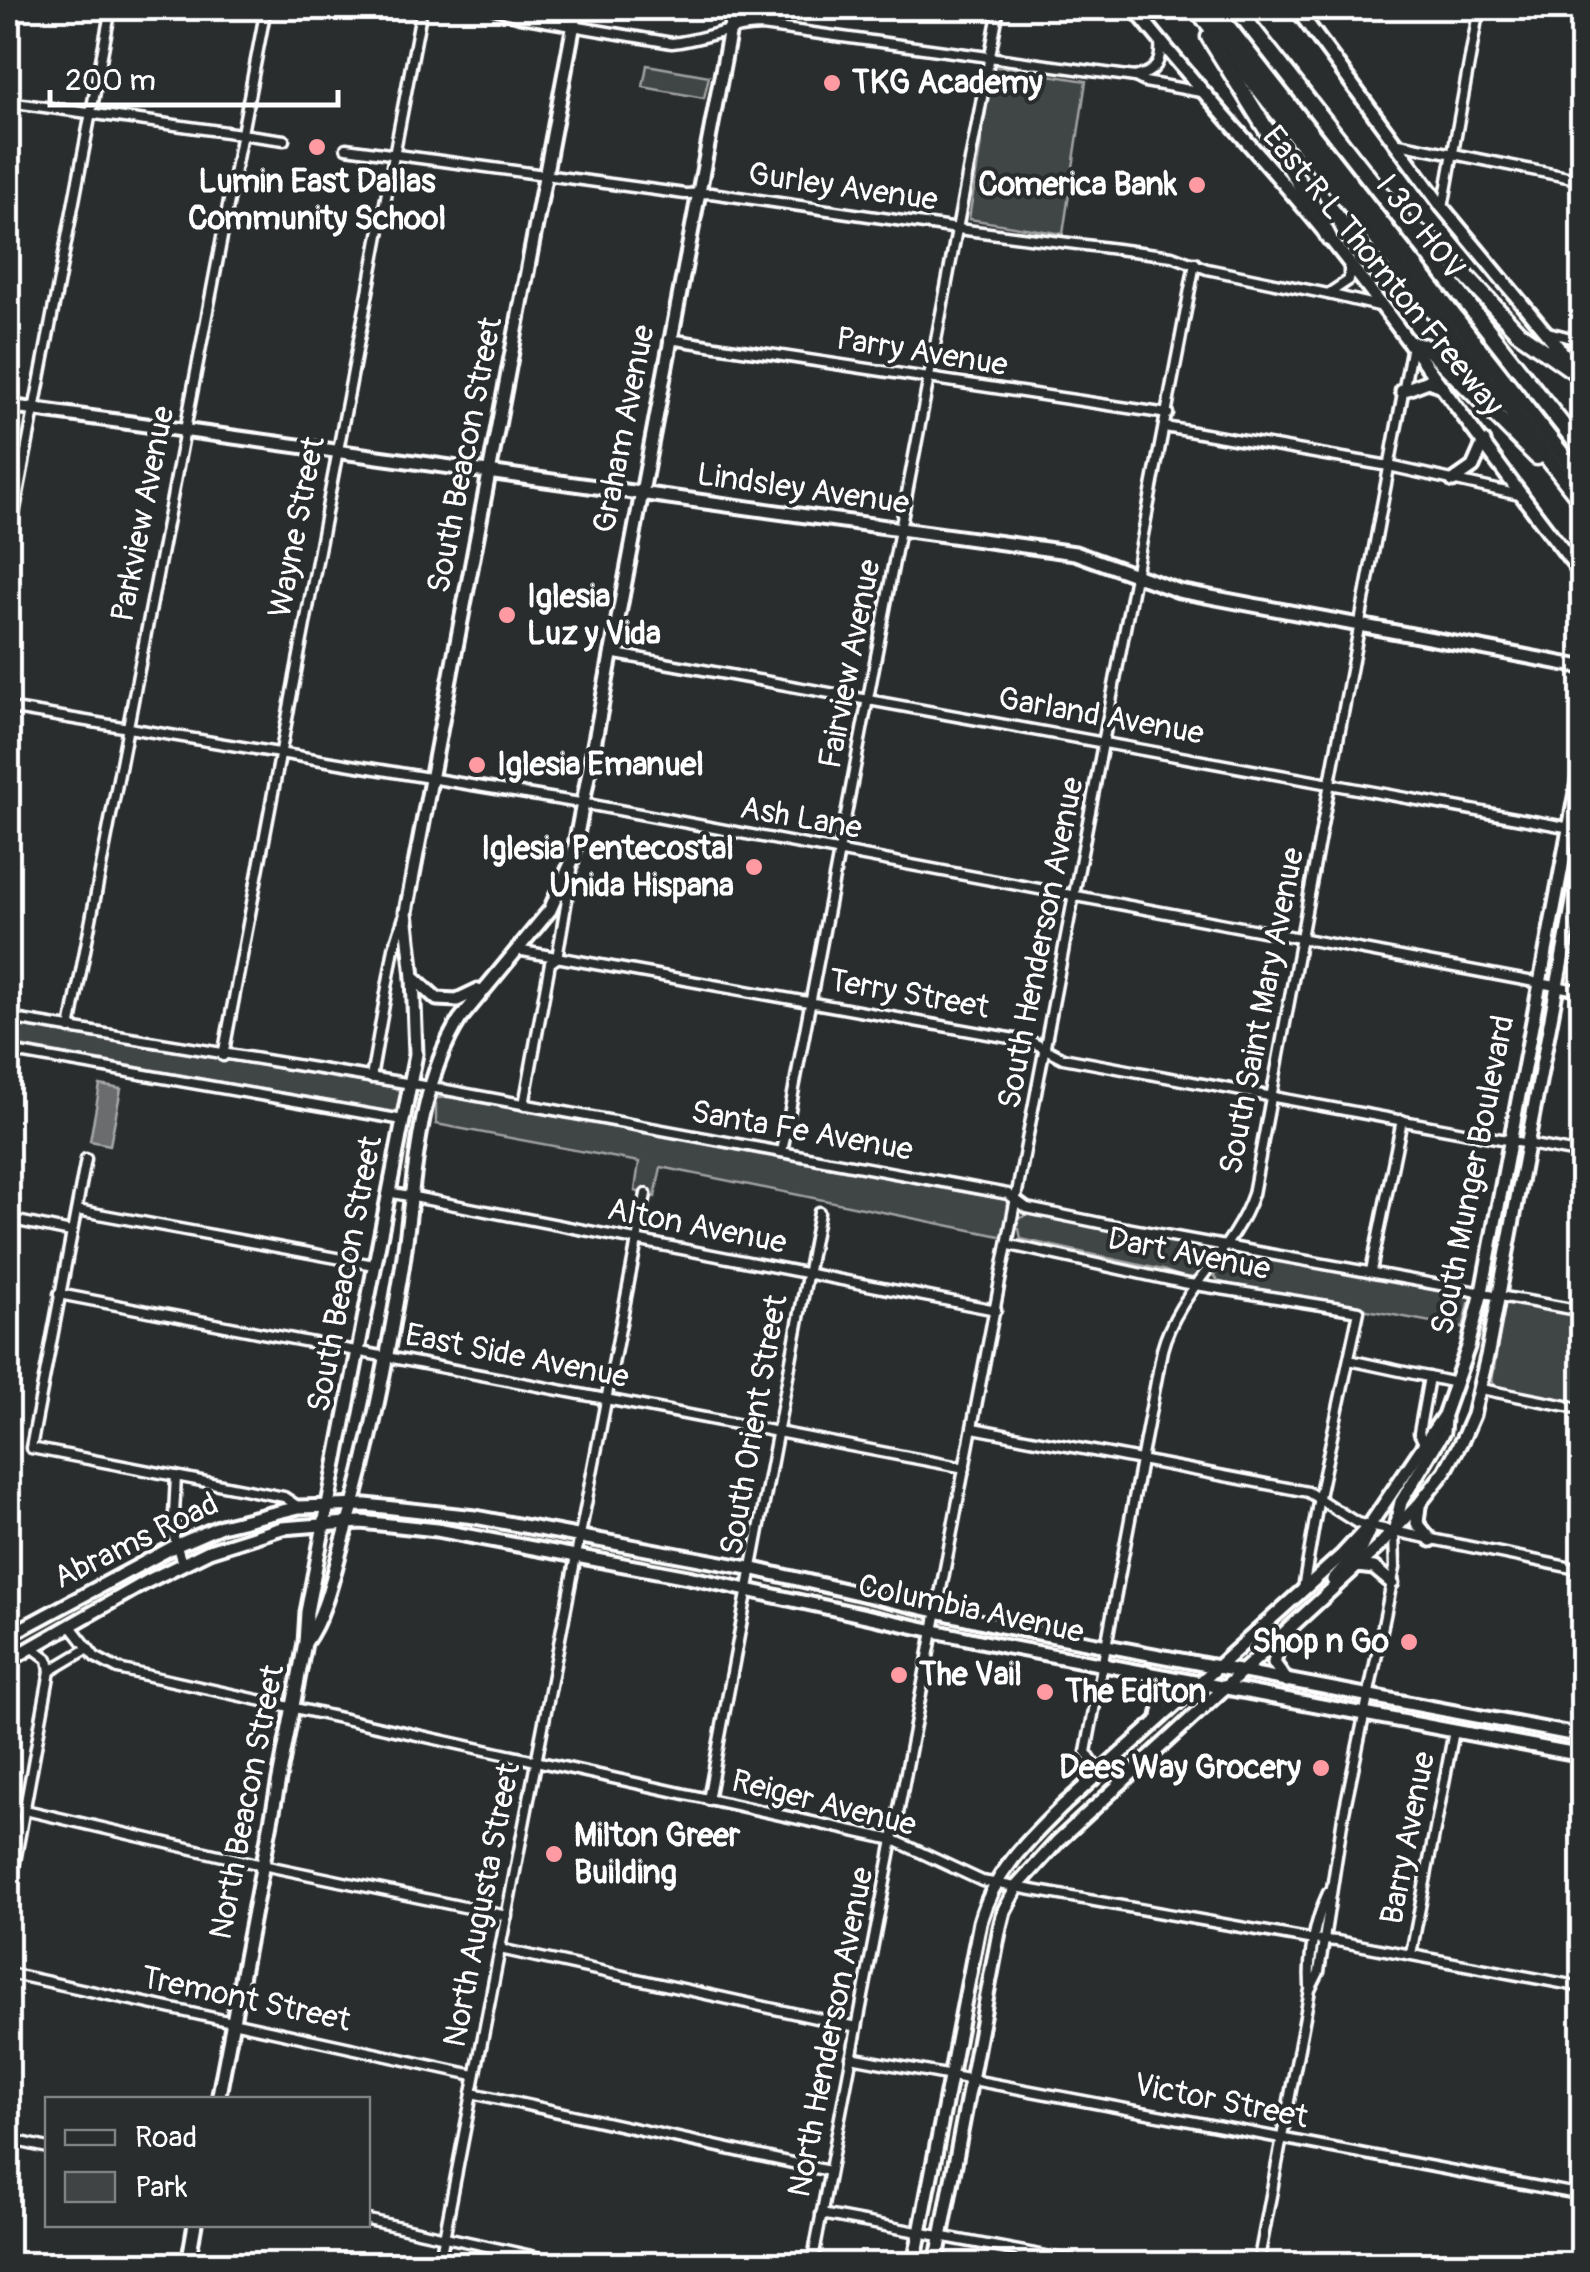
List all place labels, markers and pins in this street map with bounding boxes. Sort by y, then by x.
place label: TKG Academy [851,63,1043,103]
marker: TKG Academy [821,72,843,94]
marker: Lumin East Dallas Community School [306,136,328,158]
place label: Lumin East Dallas Community School [188,162,446,239]
place label: Comerica Bank [978,165,1178,205]
marker: Comerica Bank [1186,174,1208,196]
place label: Iglesia Luz y Vida [527,577,661,654]
marker: Iglesia Luz y Vida [496,604,518,626]
place label: Iglesia Emanuel [497,745,704,785]
marker: Iglesia Emanuel [466,754,488,776]
place label: Iglesia Pentecostal Unida Hispana [481,829,734,906]
marker: Iglesia Pentecostal Unida Hispana [743,856,765,878]
place label: Shop n Go [1252,1622,1389,1662]
marker: Shop n Go [1398,1631,1420,1653]
place label: The Vail [918,1655,1022,1695]
marker: The Vail [888,1664,910,1686]
place label: The Editon [1064,1672,1206,1712]
marker: The Editon [1034,1681,1056,1703]
place label: Dees Way Grocery [1059,1748,1301,1788]
marker: Dees Way Grocery [1310,1757,1332,1779]
place label: Milton Greer Building [574,1816,741,1893]
marker: Milton Greer Building [543,1843,565,1865]

